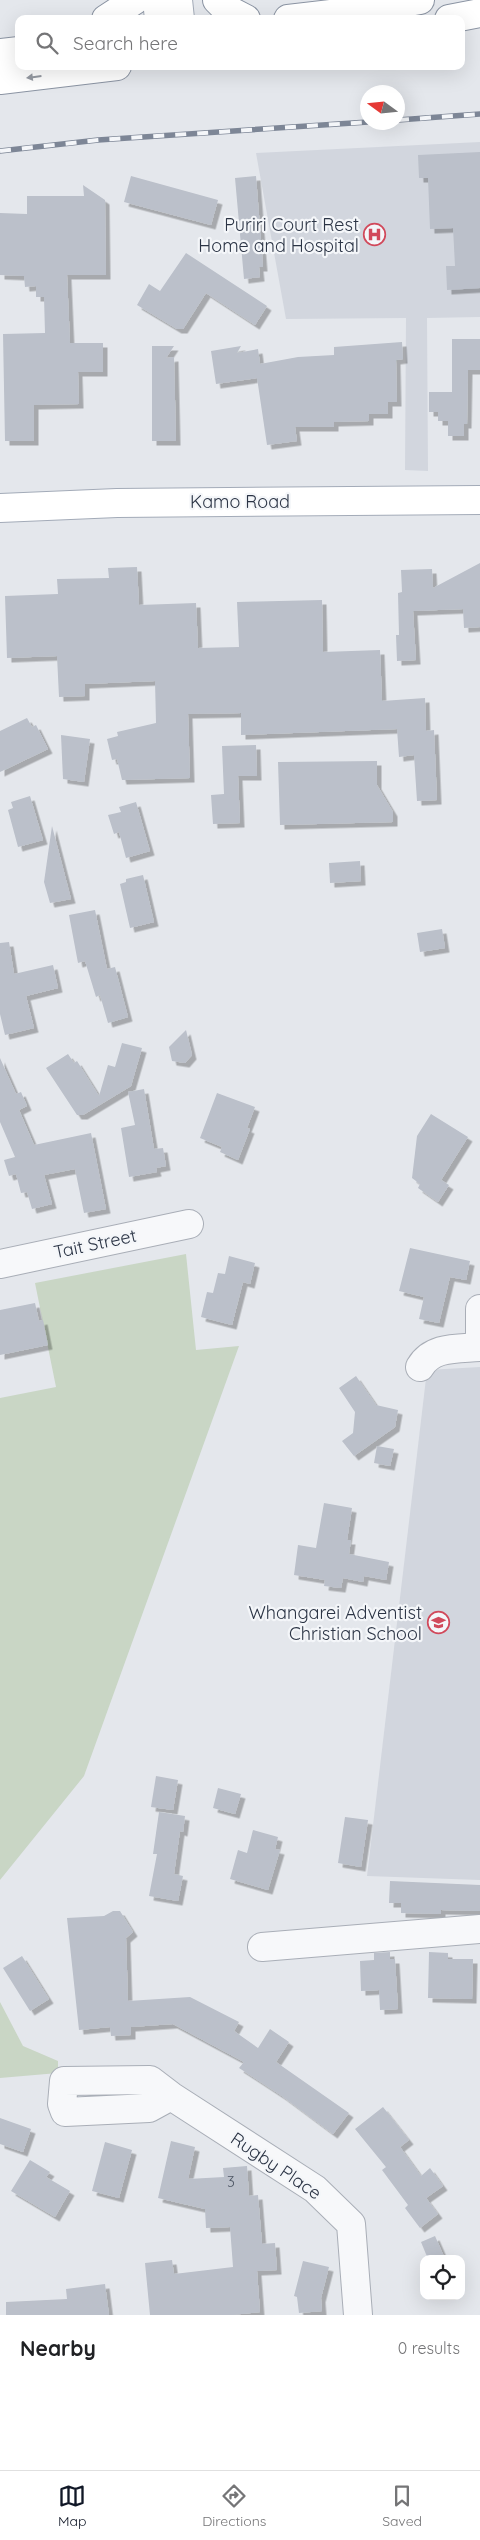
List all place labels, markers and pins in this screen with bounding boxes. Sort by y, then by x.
place label: Puriri Court Rest Home and Hospital [198,213,359,257]
hospital icon: Puriri Court Rest Home and Hospital [363,223,387,247]
place label: Whangarei Adventist Christian School [248,1601,422,1645]
school or university icon: Whangarei Adventist Christian School [426,1611,450,1635]

